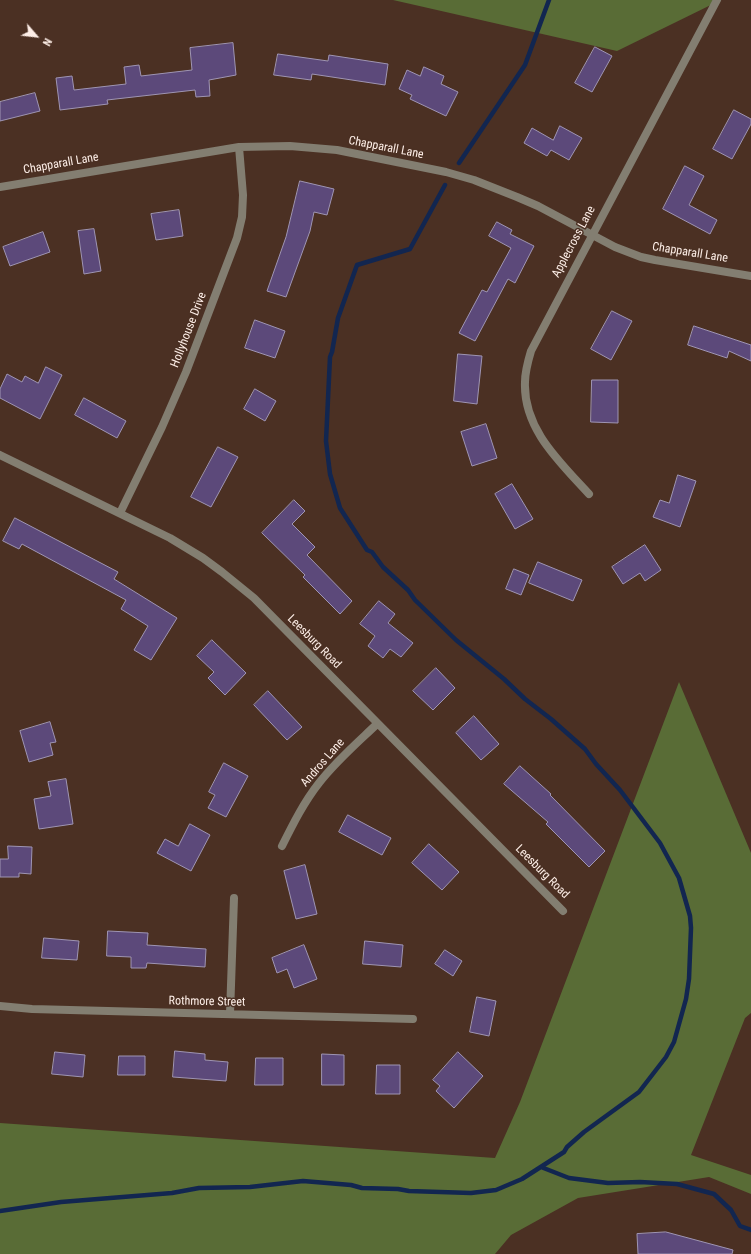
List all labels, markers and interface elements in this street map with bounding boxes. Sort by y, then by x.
north arrow [16,16,56,56]
text: N [40,36,54,48]
street label: Chapparall Lane [347,134,425,162]
street label: Chapparall Lane [22,150,100,178]
street label: Applecross Lane [549,204,599,280]
street label: Chapparall Lane [651,240,729,266]
street label: Hollyhouse Drive [168,290,210,370]
street label: Leesburg Road [284,612,344,672]
street label: Andros Lane [298,736,348,790]
street label: Leesburg Road [512,842,572,902]
street label: Rothmore Street [168,994,246,1010]

